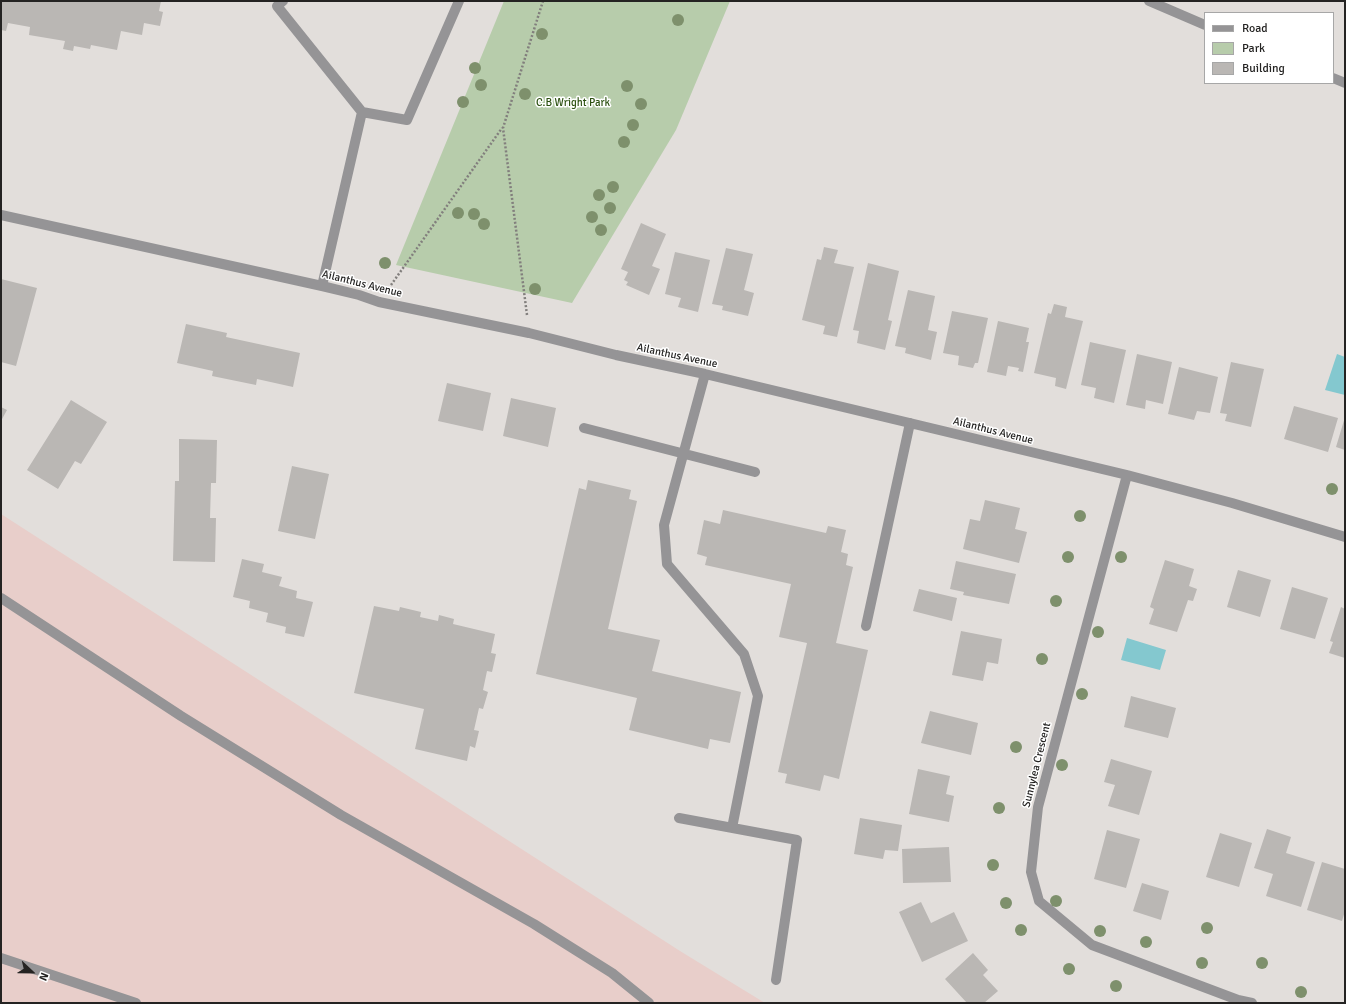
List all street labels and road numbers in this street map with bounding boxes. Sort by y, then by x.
street label: Ailanthus Avenue [321,268,403,300]
street label: Ailanthus Avenue [636,341,718,371]
street label: Ailanthus Avenue [952,415,1034,447]
street label: Sunnylea Crescent [1020,721,1054,809]

